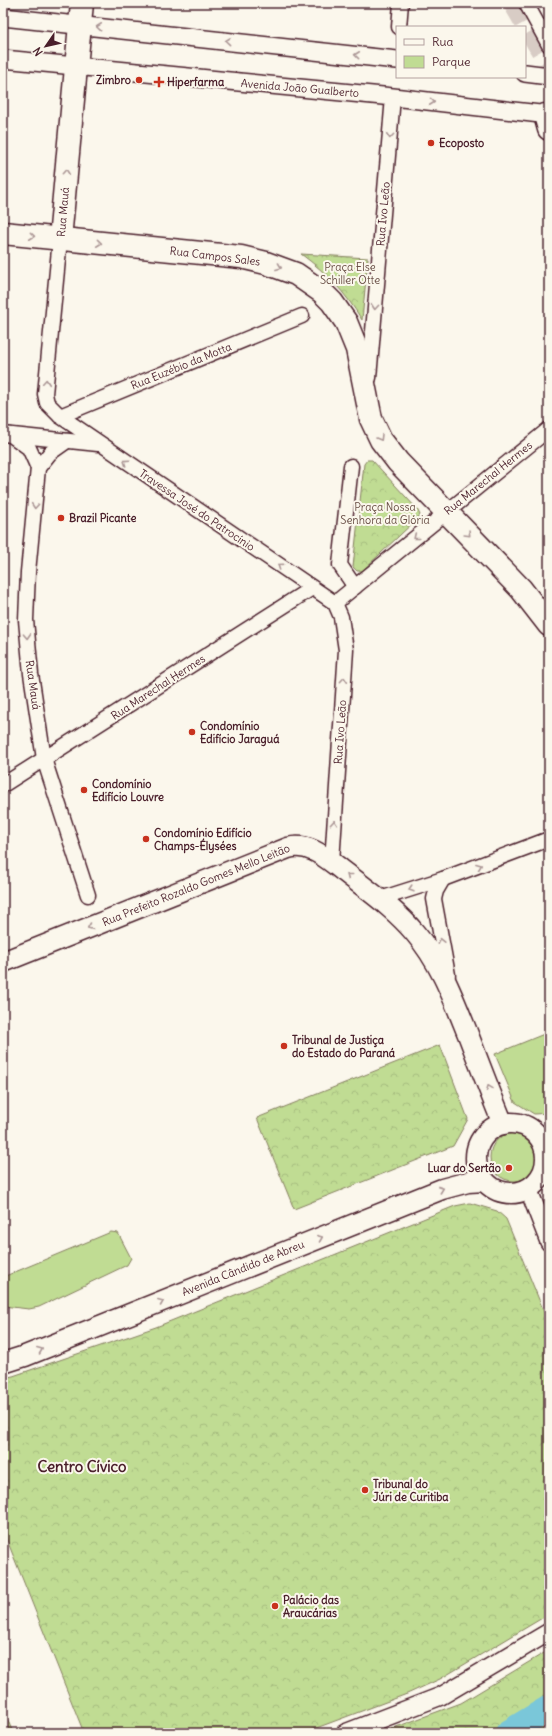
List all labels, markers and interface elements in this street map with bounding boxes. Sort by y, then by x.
one-way arrow [96,23,102,32]
north arrow [26,26,66,66]
legend [396,26,526,78]
text: Rua [432,34,454,49]
one-way arrow [225,37,231,46]
text: N [30,45,46,59]
one-way arrow [354,51,360,60]
text: Parque [432,54,471,69]
place label: Zimbro [96,73,131,87]
marker: Zimbro [134,75,144,85]
place label: Hiperfarma [167,75,225,90]
street label: Avenida João Gualberto [240,76,360,100]
marker: Hiperfarma [154,77,164,87]
one-way arrow [429,97,435,106]
one-way arrow [386,133,395,139]
place label: Ecoposto [439,136,484,151]
marker: Ecoposto [426,138,436,148]
one-way arrow [62,169,71,175]
street label: Rua Ivo Leão [373,181,393,247]
street label: Rua Mauá [54,187,72,237]
one-way arrow [28,231,35,240]
one-way arrow [96,238,102,247]
street label: Rua Campos Sales [169,243,261,269]
park label: Praça Else Schiller Otte [320,260,380,287]
one-way arrow [275,263,282,271]
one-way arrow [371,304,380,310]
street label: Rua Euzébio da Motta [129,339,233,393]
one-way arrow [42,379,51,385]
one-way arrow [375,434,383,441]
street label: Rua Marechal Hermes [441,438,535,518]
one-way arrow [123,459,130,467]
street label: Travessa José do Patrocínio [137,466,257,554]
park label: Praça Nossa Senhora da Glória [340,500,430,527]
one-way arrow [30,503,39,509]
place label: Brazil Picante [69,511,136,525]
marker: Brazil Picante [56,513,66,523]
one-way arrow [463,529,471,537]
one-way arrow [414,532,421,539]
one-way arrow [277,563,284,571]
one-way arrow [23,633,31,639]
street label: Rua Marechal Hermes [108,651,208,723]
street label: Rua Mauá [23,659,43,711]
one-way arrow [340,677,349,683]
street label: Rua Ivo Leão [331,699,349,765]
place label: Condomínio Edifício Jaraguá [200,719,280,747]
marker: Condomínio Edifício Jaraguá [187,727,197,737]
place label: Condomínio Edifício Louvre [92,777,164,804]
marker: Condomínio Edifício Louvre [79,785,89,795]
one-way arrow [330,820,339,826]
place label: Condomínio Edifício Champs-Élysées [154,826,252,854]
marker: Condomínio Edifício Champs-Élysées [141,834,151,844]
street label: Rua Prefeito Rozaldo Gomes Mello Leitão [100,841,292,929]
one-way arrow [476,862,483,870]
one-way arrow [346,873,353,880]
one-way arrow [408,885,415,893]
one-way arrow [86,923,93,931]
one-way arrow [437,938,445,944]
place label: Tribunal de Justiça do Estado do Paraná [292,1033,396,1060]
marker: Tribunal de Justiça do Estado do Paraná [279,1041,289,1051]
one-way arrow [485,1085,493,1092]
place label: Luar do Sertão [427,1161,501,1175]
marker: Luar do Sertão [504,1163,514,1173]
one-way arrow [437,1186,444,1194]
one-way arrow [317,1234,324,1242]
street label: Avenida Cândido de Abreu [180,1237,307,1299]
one-way arrow [157,1298,164,1306]
one-way arrow [35,1347,43,1355]
district label: Centro Cívico [38,1457,127,1476]
place label: Tribunal do Júri de Curitiba [373,1477,449,1504]
marker: Tribunal do Júri de Curitiba [360,1485,370,1495]
place label: Palácio das Araucárias [283,1593,339,1620]
marker: Palácio das Araucárias [270,1601,280,1611]

